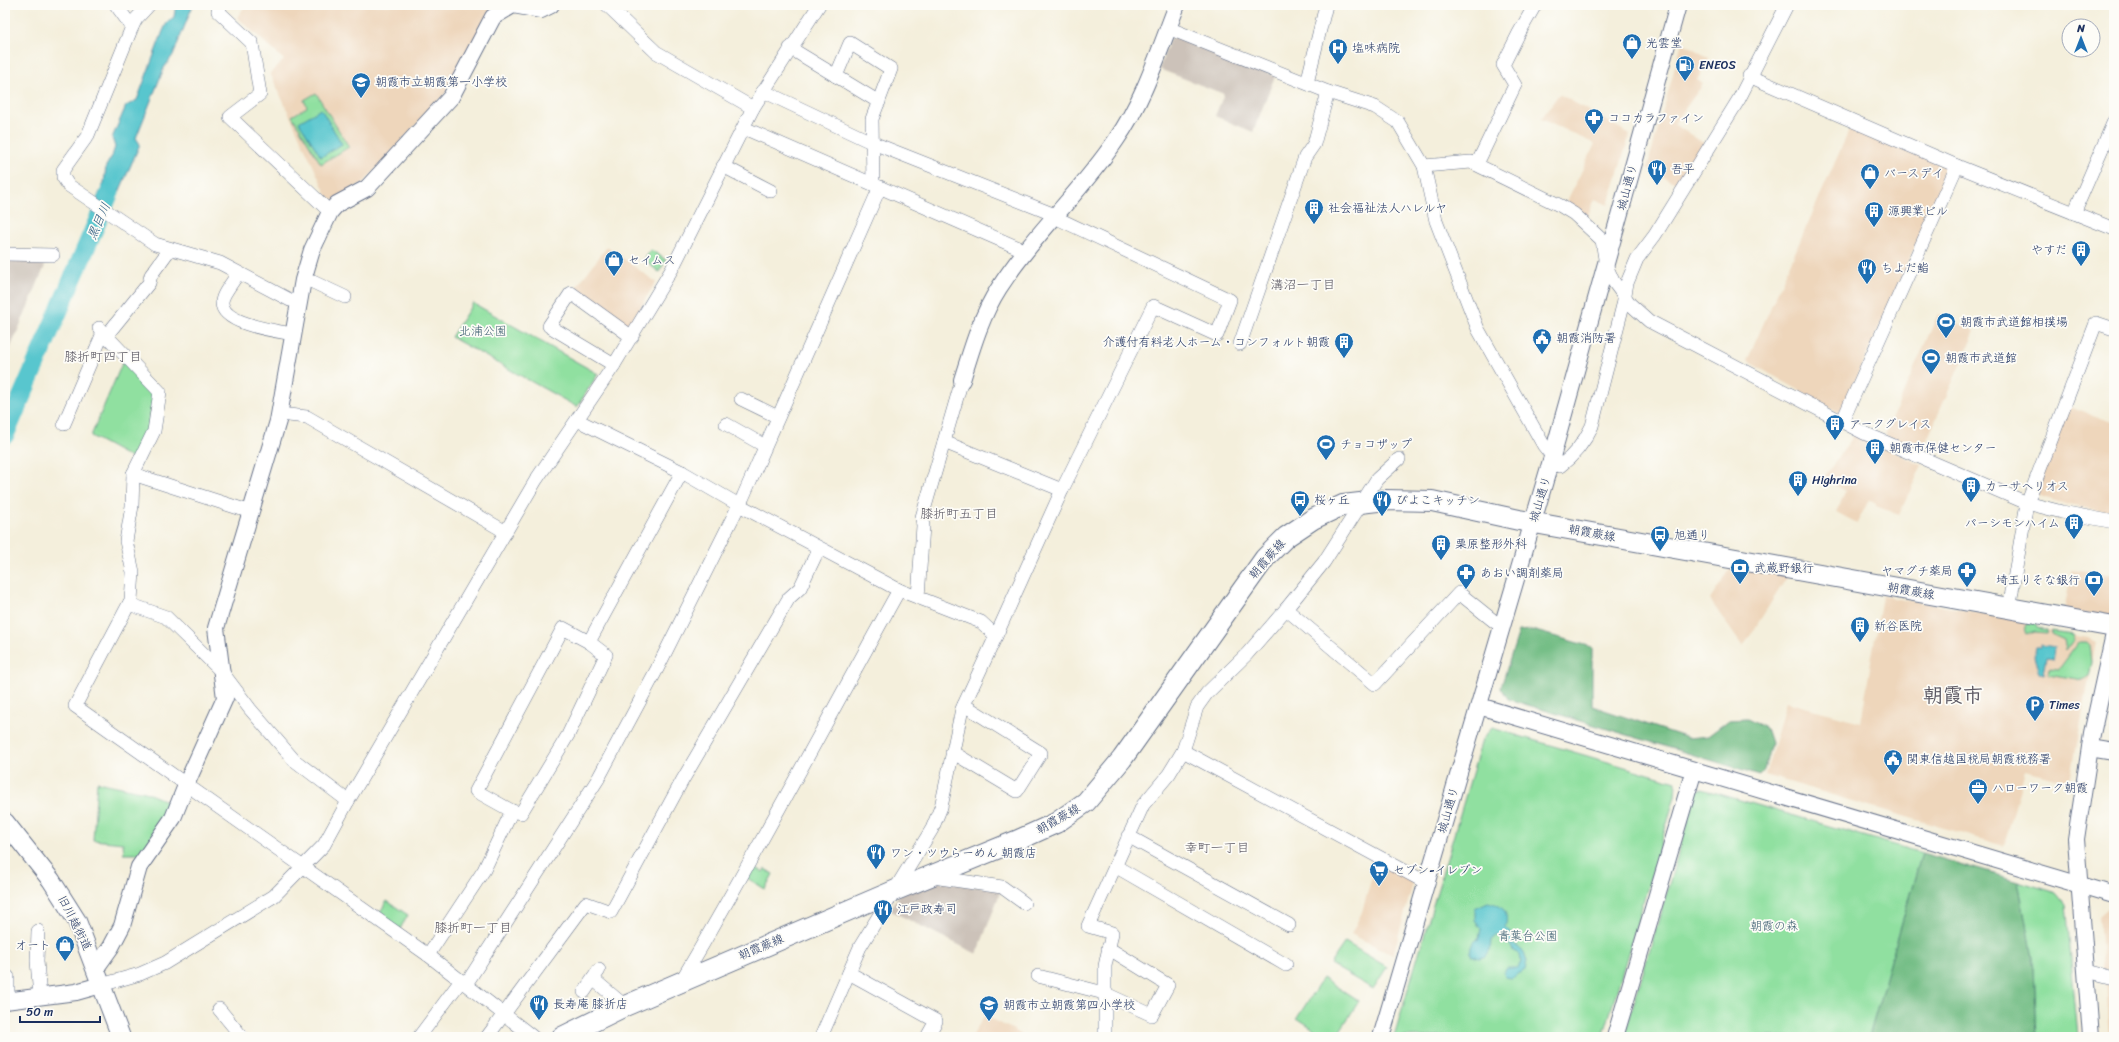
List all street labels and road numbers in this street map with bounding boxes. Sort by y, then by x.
street label: 城山通り [1610,161,1644,213]
street label: 城山通り [1522,473,1558,525]
street label: 朝霞蕨線 [1566,518,1618,548]
street label: 朝霞蕨線 [1243,534,1291,584]
street label: 朝霞蕨線 [1885,576,1937,606]
street label: 城山通り [1431,784,1465,836]
street label: 朝霞蕨線 [1032,797,1084,841]
street label: 旧川越街道 [52,891,98,955]
street label: 朝霞蕨線 [735,927,787,967]

